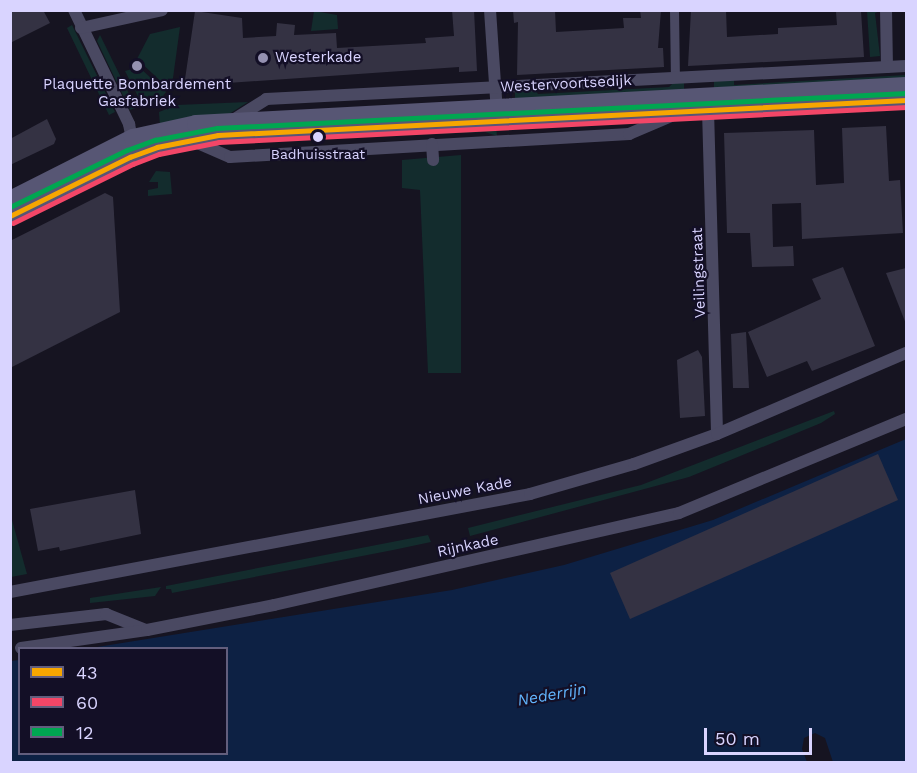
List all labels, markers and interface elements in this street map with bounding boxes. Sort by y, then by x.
place label: Westerkade [275,49,361,67]
marker: Westerkade [256,51,270,65]
marker: Plaquette Bombardement Gasfabriek [130,59,144,73]
street label: Westervoortsedijk [500,72,632,96]
place label: Plaquette Bombardement Gasfabriek [43,75,231,110]
marker: Badhuisstraat [312,131,324,143]
place label: Badhuisstraat [271,146,365,162]
street label: Veilingstraat [688,227,710,319]
street label: Nieuwe Kade [417,473,513,509]
street label: Rijnkade [436,531,500,561]
legend [18,647,228,755]
text: 43 [76,662,98,683]
water label: Nederrijn [516,679,588,711]
text: 60 [76,692,98,713]
scale bar [707,716,815,754]
text: 12 [76,722,94,743]
text: 50 m [715,728,760,749]

